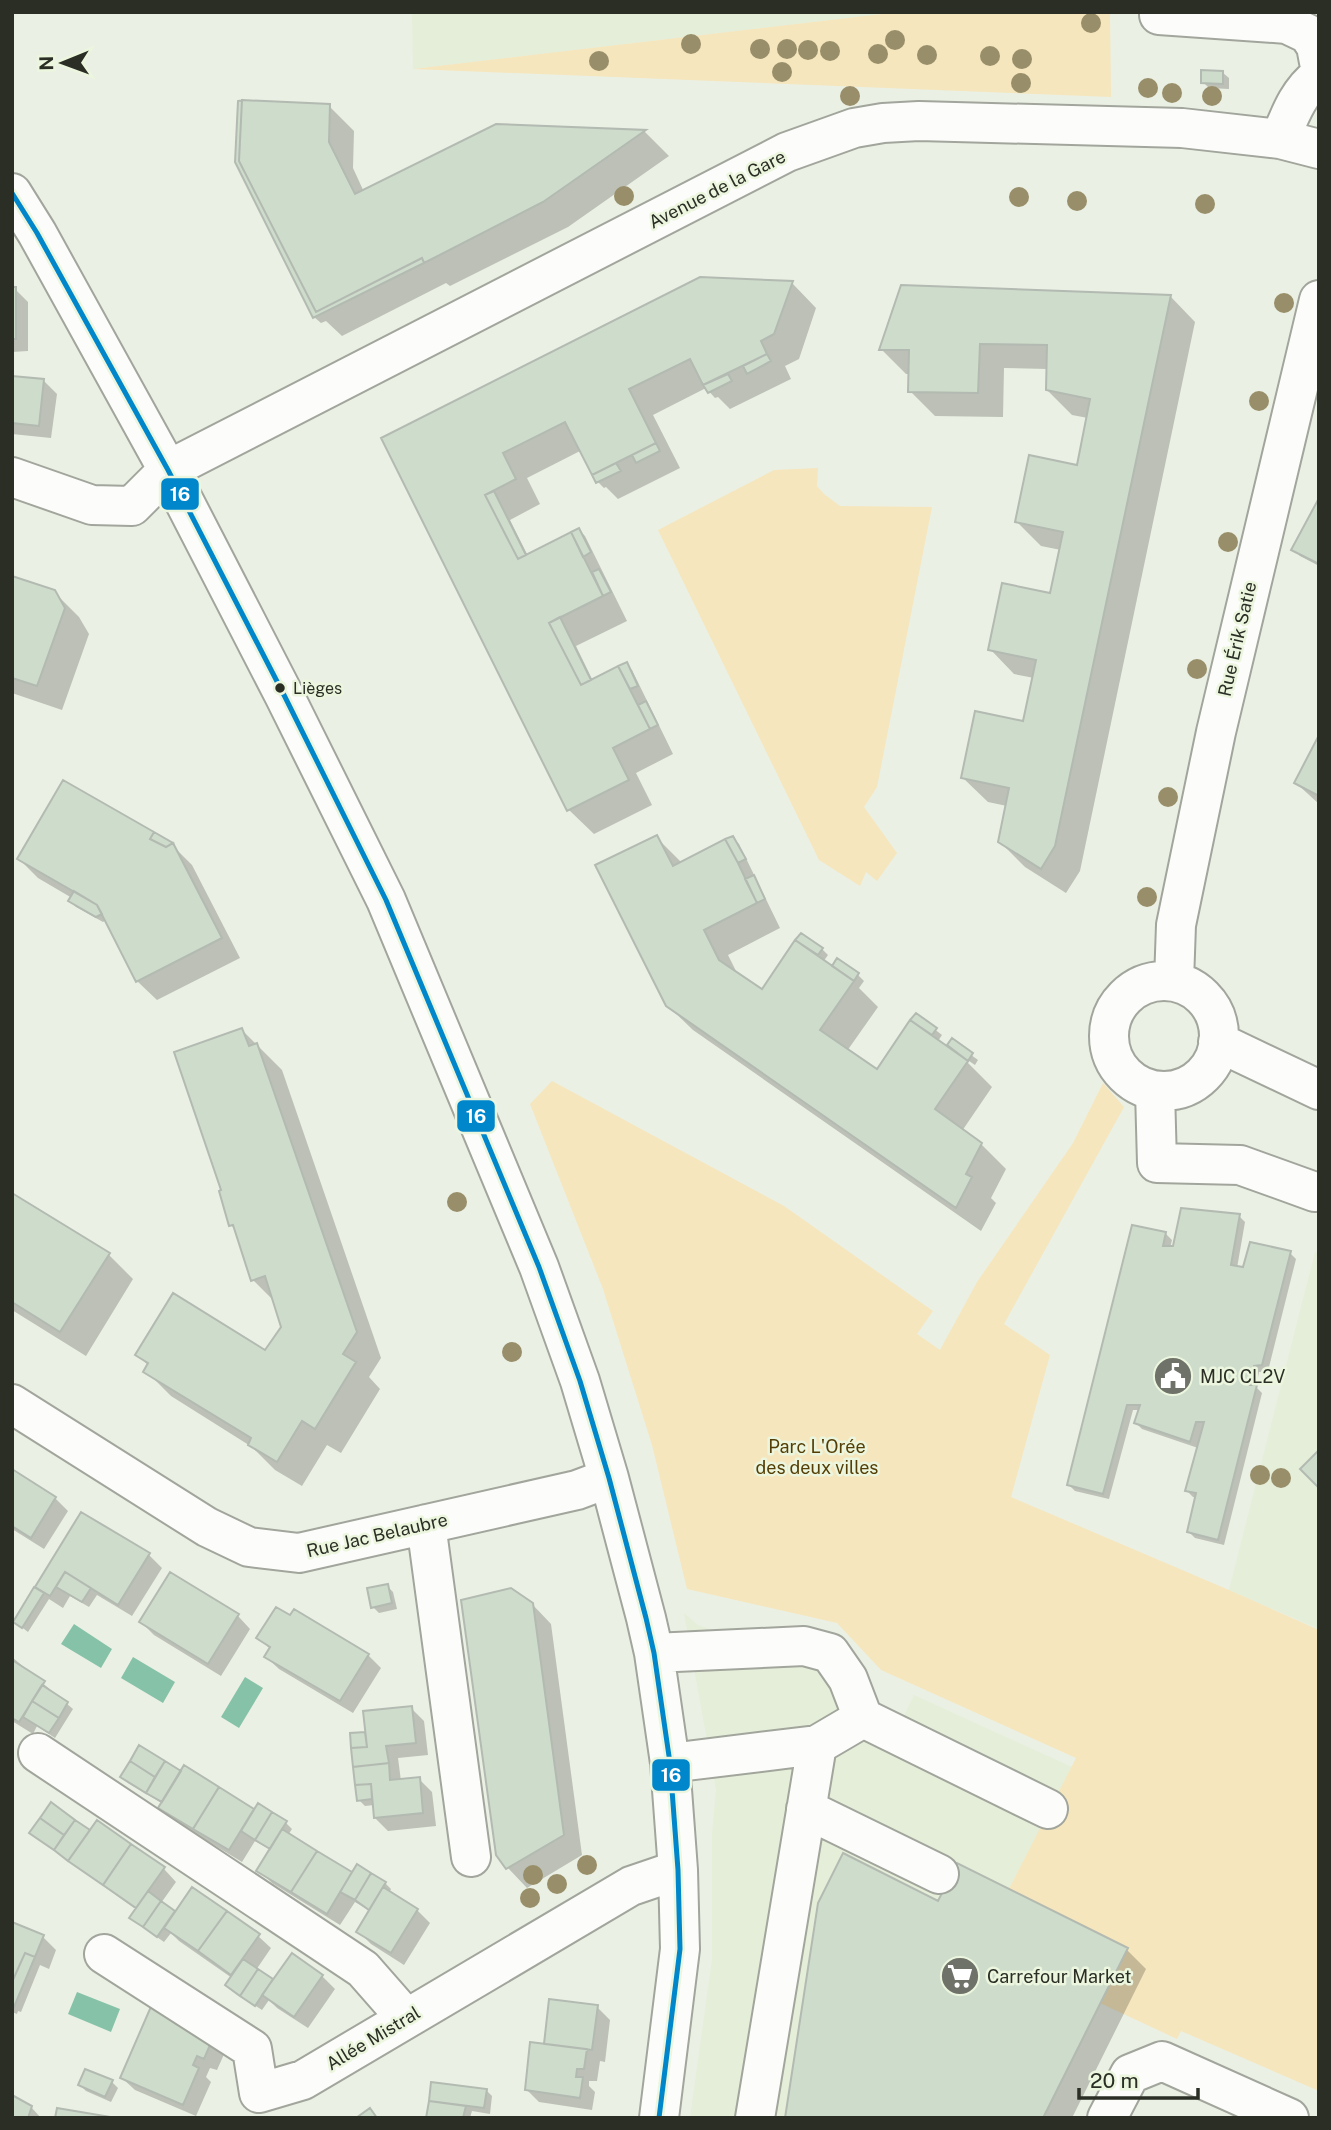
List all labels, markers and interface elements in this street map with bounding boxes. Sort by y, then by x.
north arrow [28,28,98,98]
text: N [35,56,57,71]
street label: Avenue de la Gare [645,145,789,233]
line badge: 16 [160,477,200,511]
text: 16 [170,483,190,505]
street label: Rue Érik Satie [1213,579,1260,698]
place label: Lièges [293,679,342,698]
marker: Lièges [273,681,287,695]
line badge: 16 [456,1099,496,1133]
text: 16 [466,1105,486,1127]
public building icon: MJC CL2V [1152,1355,1194,1397]
place label: MJC CL2V [1200,1366,1285,1387]
park label: Parc L'Orée des deux villes [756,1436,878,1478]
street label: Rue Jac Belaubre [304,1509,450,1561]
line badge: 16 [651,1758,691,1792]
text: 16 [661,1764,681,1786]
supermarket icon: Carrefour Market [939,1955,981,1997]
place label: Carrefour Market [987,1966,1131,1987]
street label: Allée Mistral [322,2002,424,2074]
scale bar [1079,2056,1198,2100]
text: 20 m [1090,2068,1139,2093]

